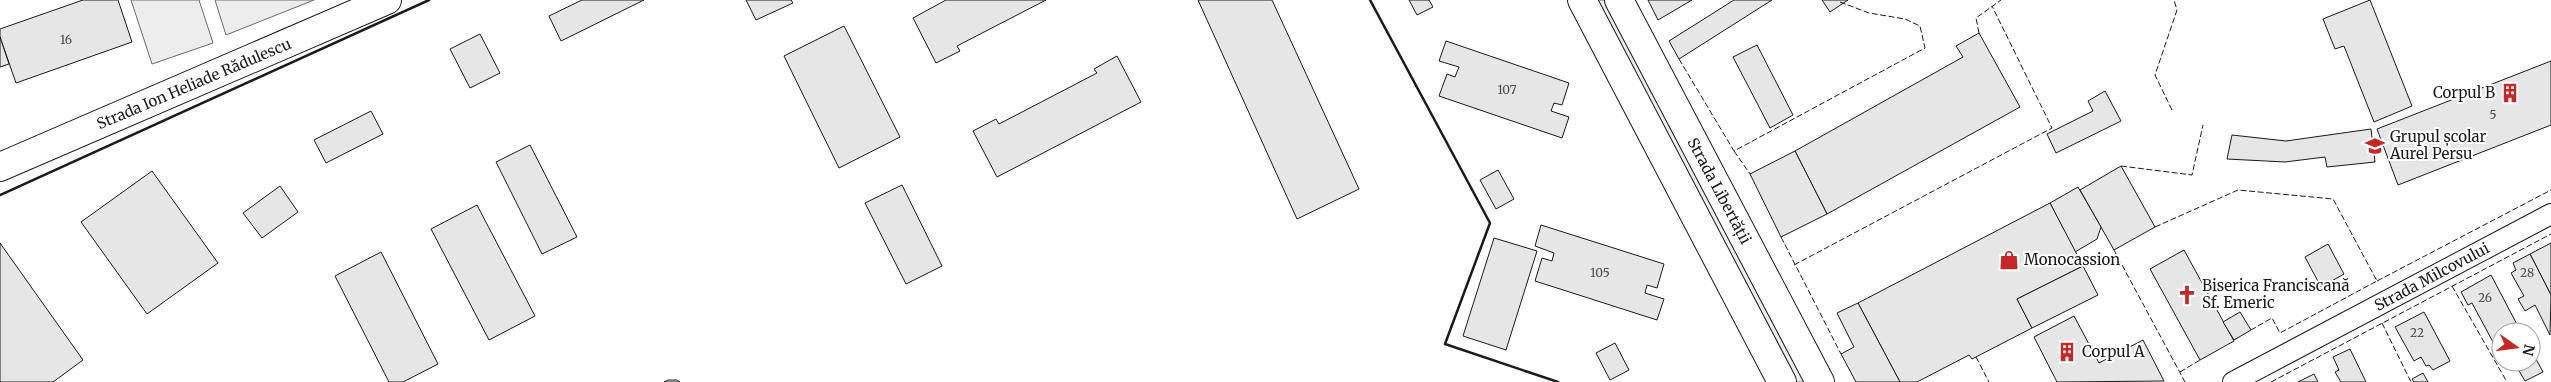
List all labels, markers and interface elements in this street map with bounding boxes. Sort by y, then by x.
house number: 16 [60,32,72,47]
street label: Strada Ion Heliade Rădulescu [94,34,294,133]
house number: 107 [1497,82,1517,97]
building icon: Corpul B [2499,82,2521,104]
place label: Corpul B [2433,83,2495,102]
house number: 5 [2489,107,2497,122]
place label: Grupul școlar Aurel Persu [2389,127,2487,163]
street label: Strada Libertății [1683,134,1755,248]
school or university icon: Grupul școlar Aurel Persu [2364,135,2386,157]
street label: Strada Milcovului [2371,238,2493,315]
shop icon: Monocassion [1998,249,2020,271]
place label: Monocassion [2024,250,2120,269]
house number: 105 [1590,265,1610,280]
house number: 28 [2520,265,2534,280]
place label: Biserica Franciscană Sf. Emeric [2202,276,2349,312]
church icon: Biserica Franciscană Sf. Emeric [2176,284,2198,306]
house number: 26 [2478,290,2492,305]
north arrow [2491,322,2541,372]
house number: 22 [2410,325,2424,340]
building icon: Corpul A [2056,341,2078,363]
place label: Corpul A [2082,342,2145,361]
text: N [2519,343,2539,358]

